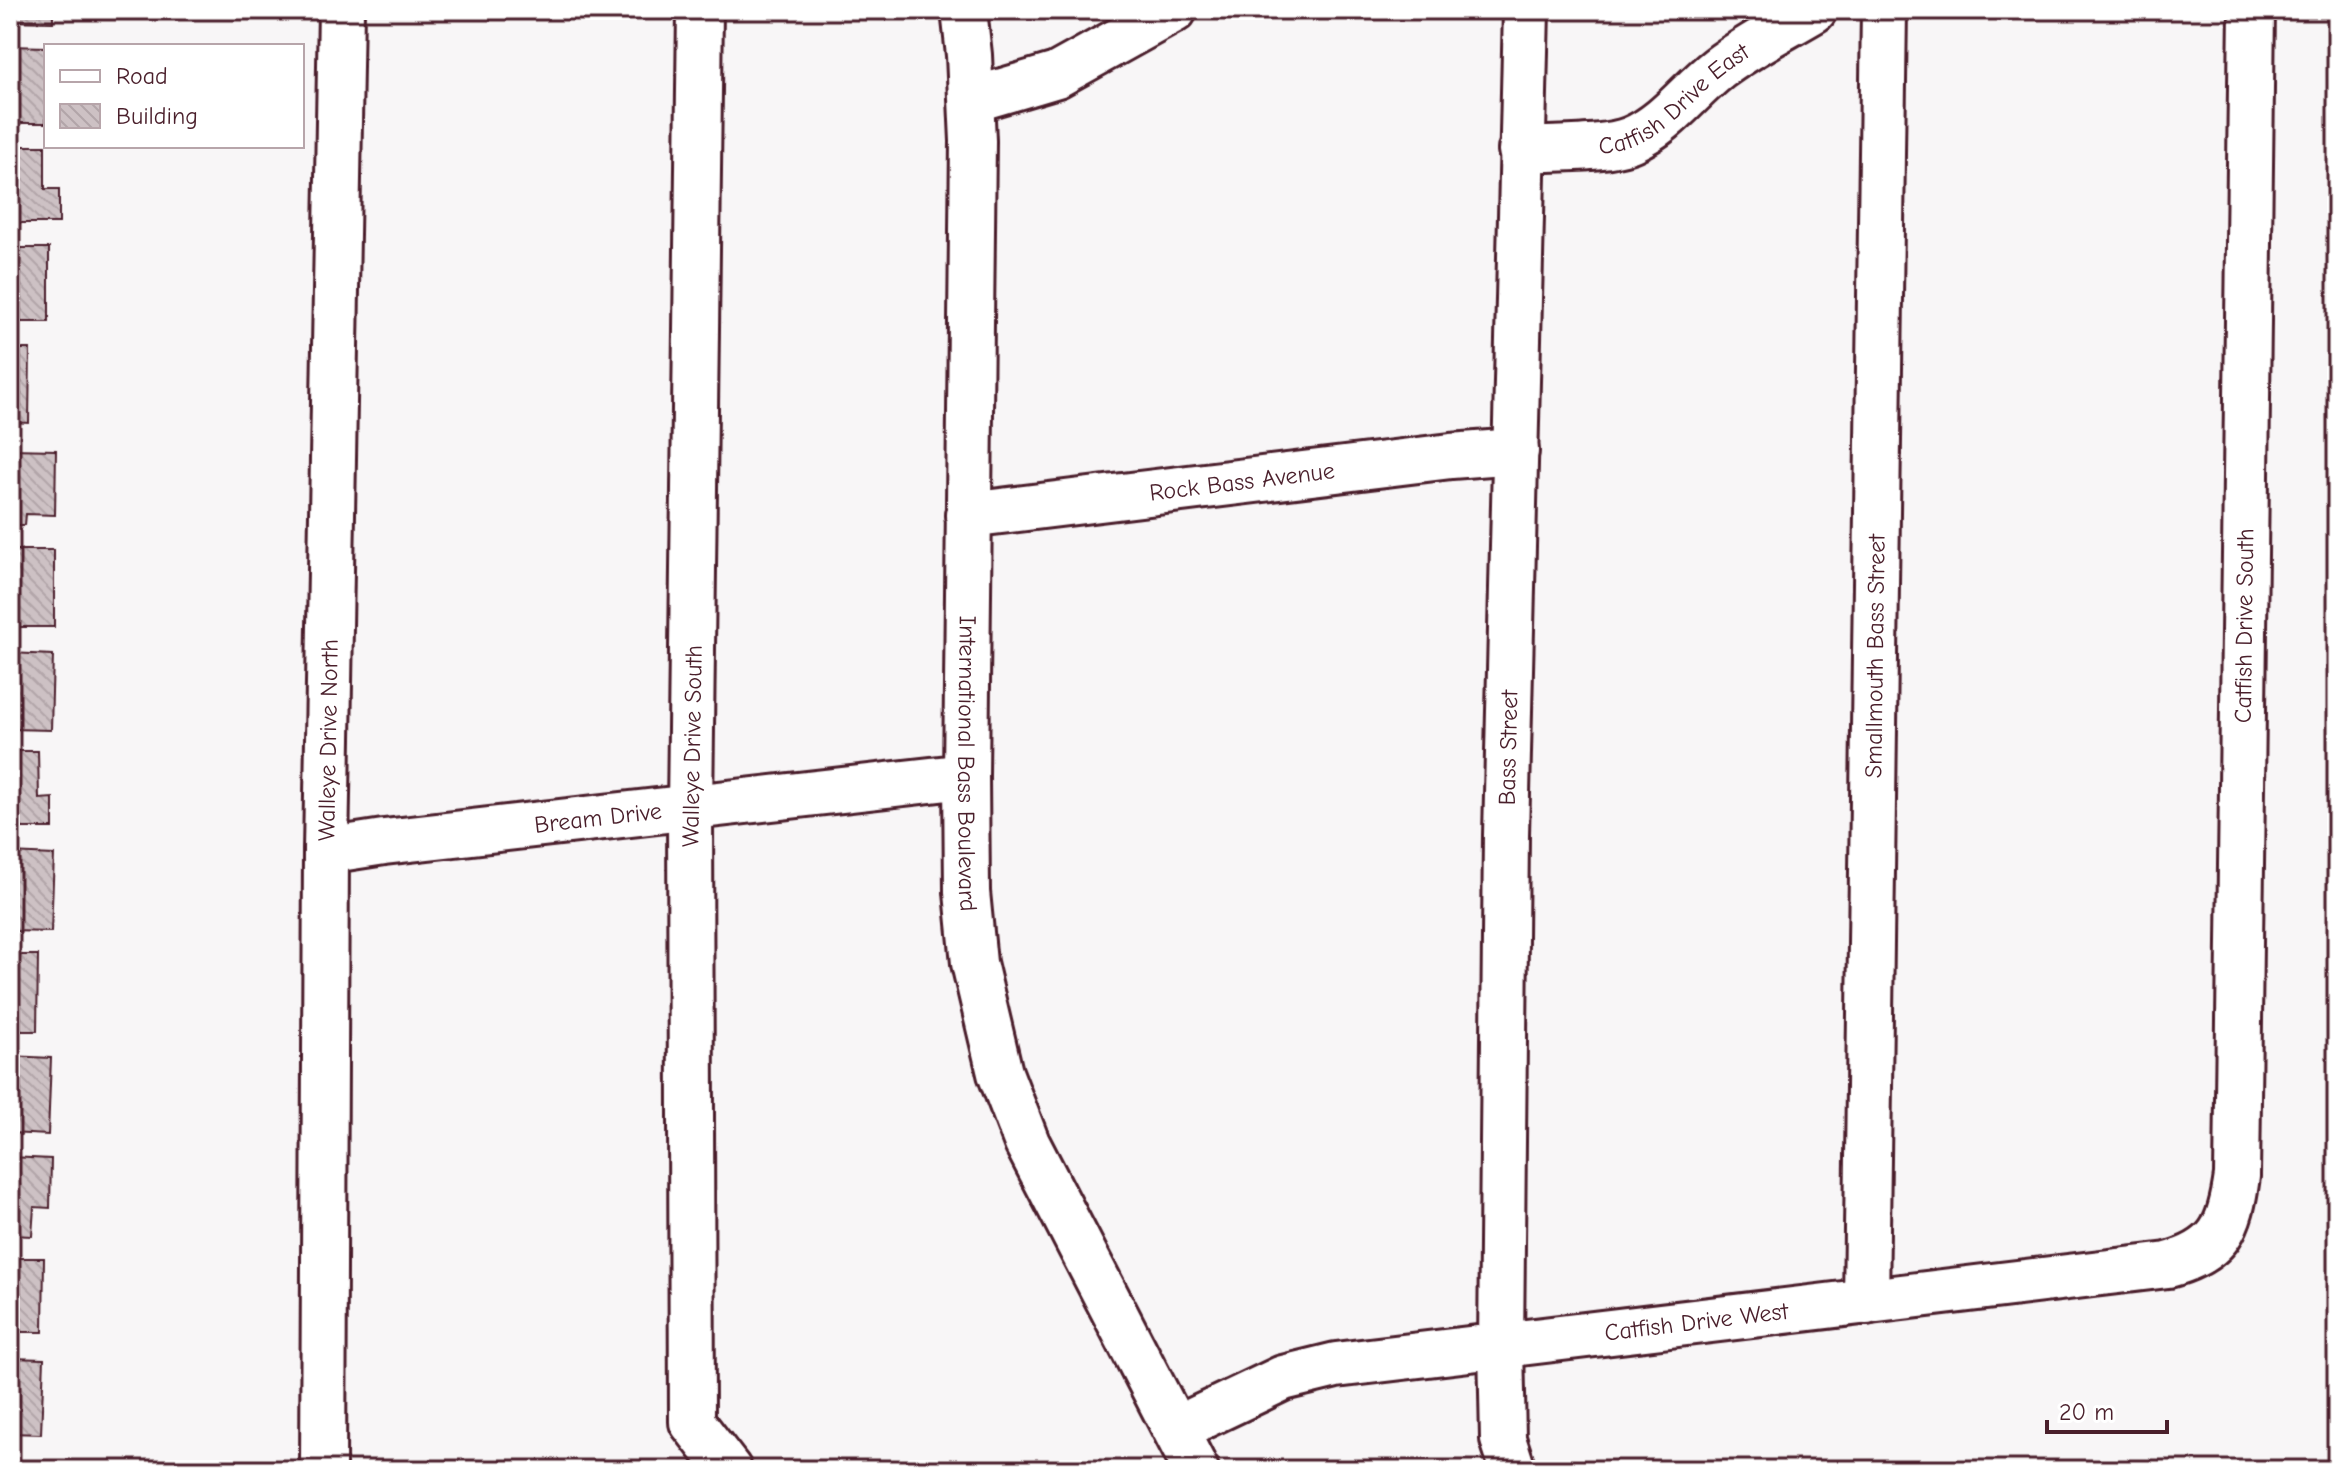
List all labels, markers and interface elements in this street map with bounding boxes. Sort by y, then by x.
street label: Catfish Drive East [1597,37,1755,160]
legend [44,44,304,148]
text: Road [116,62,168,90]
text: Building [116,102,198,130]
street label: Rock Bass Avenue [1148,456,1336,507]
street label: Catfish Drive South [2229,528,2259,723]
street label: Smallmouth Bass Street [1859,533,1891,778]
street label: International Bass Boulevard [952,615,983,913]
street label: Walleye Drive North [312,639,344,841]
street label: Walleye Drive South [676,645,708,847]
street label: Bass Street [1493,688,1524,806]
street label: Bream Drive [533,797,663,839]
street label: Catfish Drive West [1603,1297,1791,1347]
scale bar [2047,1384,2167,1434]
text: 20 m [2059,1398,2114,1426]

